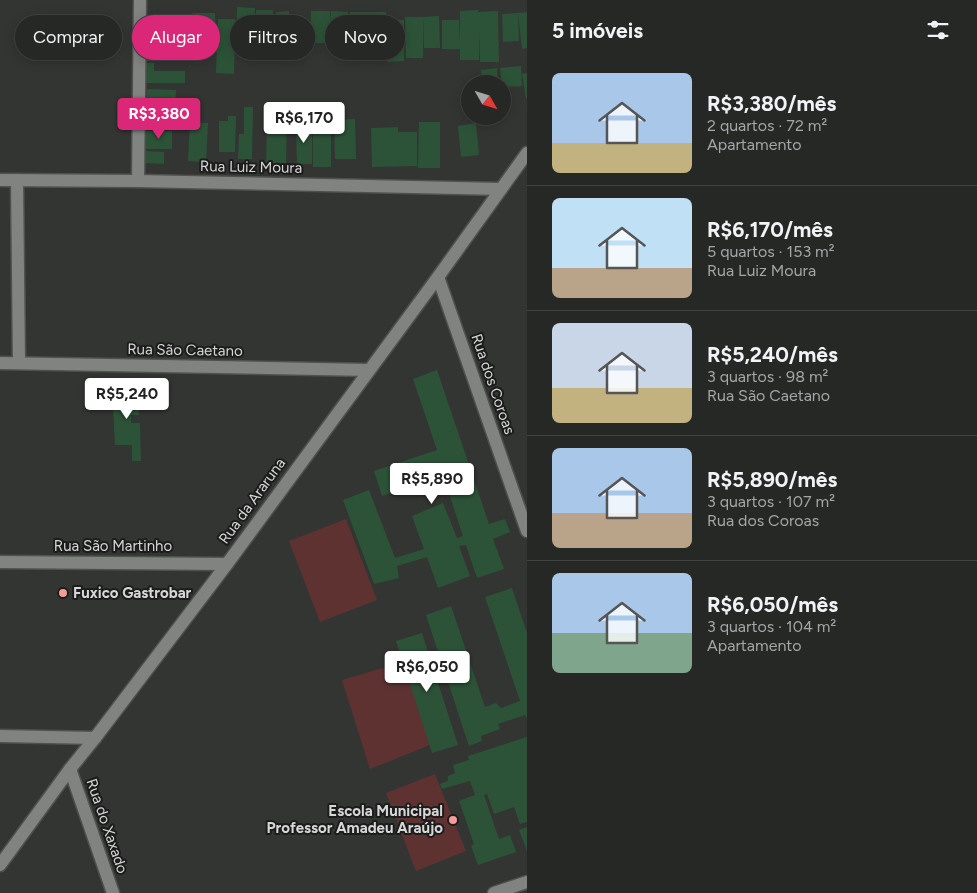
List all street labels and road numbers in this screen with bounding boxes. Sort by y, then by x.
street label: Rua Luiz Moura [200,157,302,177]
street label: Rua dos Coroas [467,331,519,437]
street label: Rua São Caetano [127,340,243,360]
street label: Rua da Araruna [215,455,289,547]
street label: Rua São Martinho [54,537,172,555]
street label: Rua do Xaxado [82,776,132,876]

